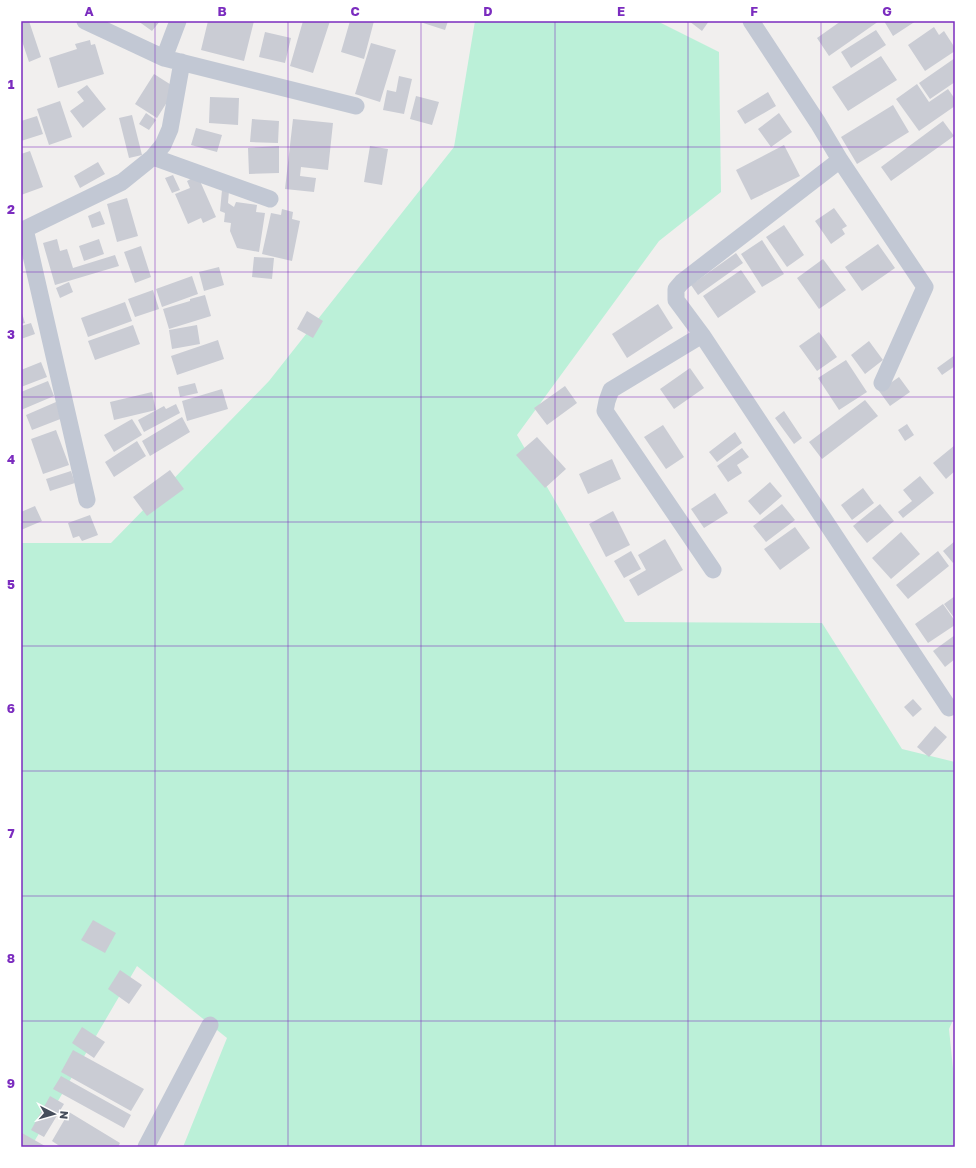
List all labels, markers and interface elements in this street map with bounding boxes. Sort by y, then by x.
text: A [84,3,94,19]
text: B [217,3,227,19]
text: C [350,3,360,19]
text: D [483,3,493,19]
text: E [617,3,625,19]
text: F [750,3,758,19]
text: G [882,3,892,19]
text: 1 [8,76,15,92]
text: 2 [7,201,15,217]
text: 3 [7,326,15,342]
text: 4 [7,451,15,467]
text: 5 [7,576,15,592]
text: 6 [7,700,15,716]
text: 7 [7,825,15,841]
text: 8 [7,950,15,966]
text: 9 [7,1075,15,1091]
north arrow [34,1094,74,1134]
text: N [58,1110,71,1120]

